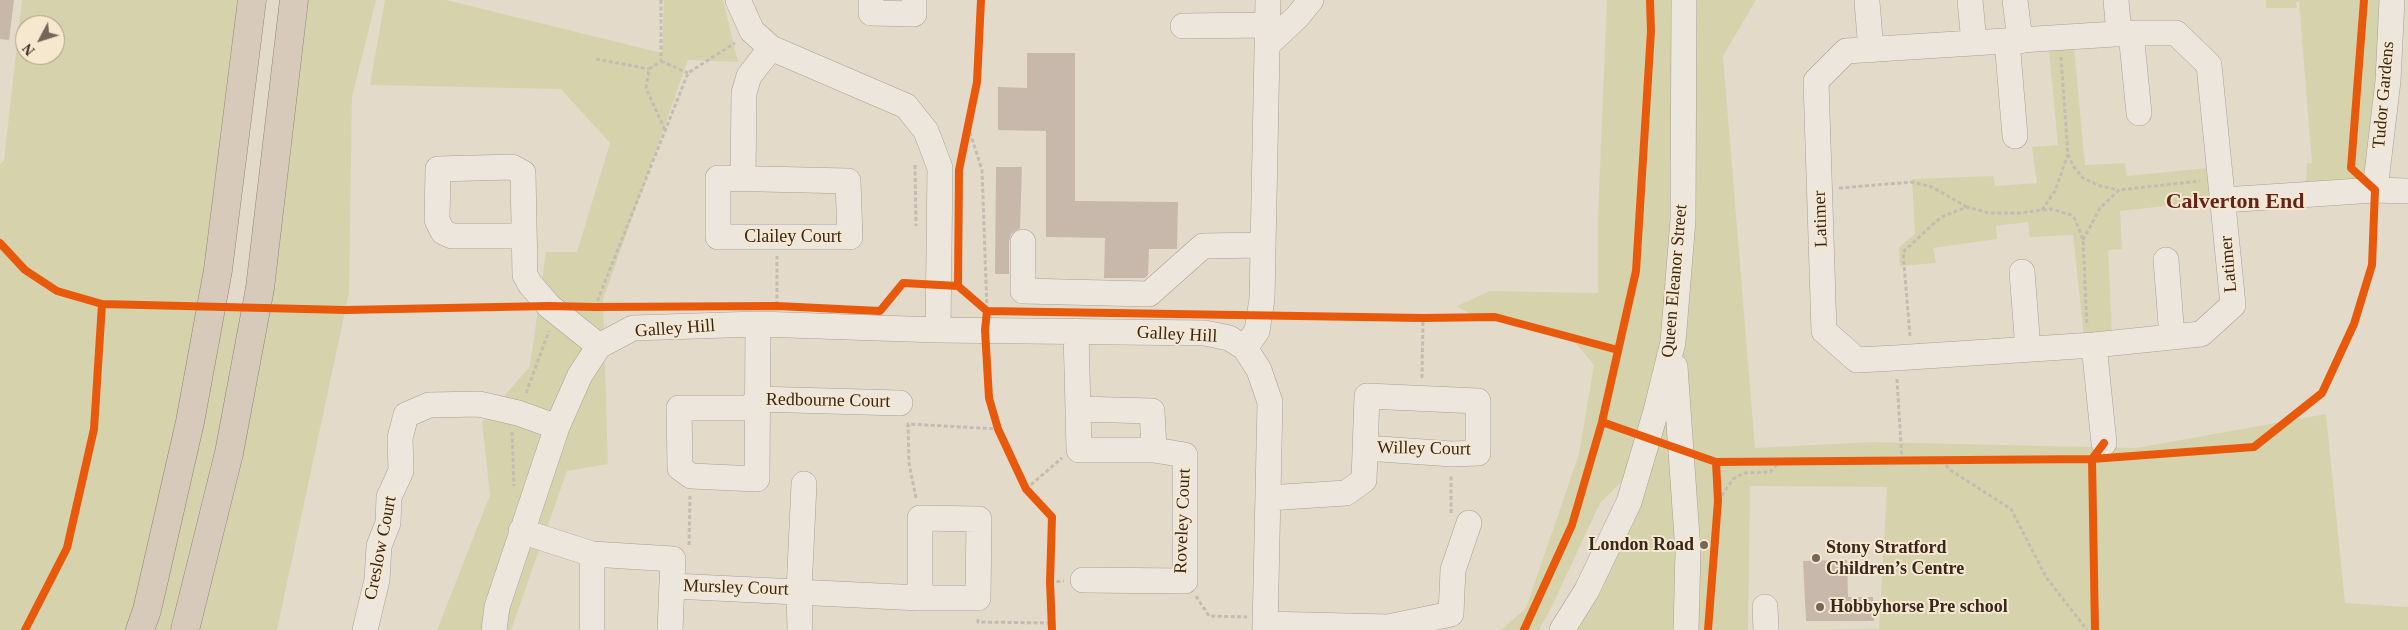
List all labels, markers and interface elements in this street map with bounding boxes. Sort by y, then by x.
north arrow [15,15,65,65]
street label: Tudor Gardens [2369,40,2399,150]
text: N [20,41,38,58]
district label: Calverton End [2166,189,2304,215]
street label: Latimer [1809,190,1833,248]
street label: Queen Eleanor Street [1658,203,1692,359]
street label: Clailey Court [744,226,842,248]
street label: Latimer [2216,235,2242,293]
street label: Galley Hill [634,315,716,343]
street label: Galley Hill [1136,322,1218,348]
street label: Redbourne Court [766,389,890,413]
street label: Willey Court [1377,437,1471,461]
street label: Roveley Court [1170,468,1196,574]
street label: Creslow Court [360,494,402,602]
place label: London Road [1588,534,1694,556]
place label: Stony Stratford Children’s Centre [1826,537,1964,580]
marker: London Road [1698,539,1710,551]
marker: Stony Stratford Children’s Centre [1810,552,1822,564]
street label: Mursley Court [683,575,789,601]
place label: Hobbyhorse Pre school [1830,596,2008,618]
marker: Hobbyhorse Pre school [1814,601,1826,613]

